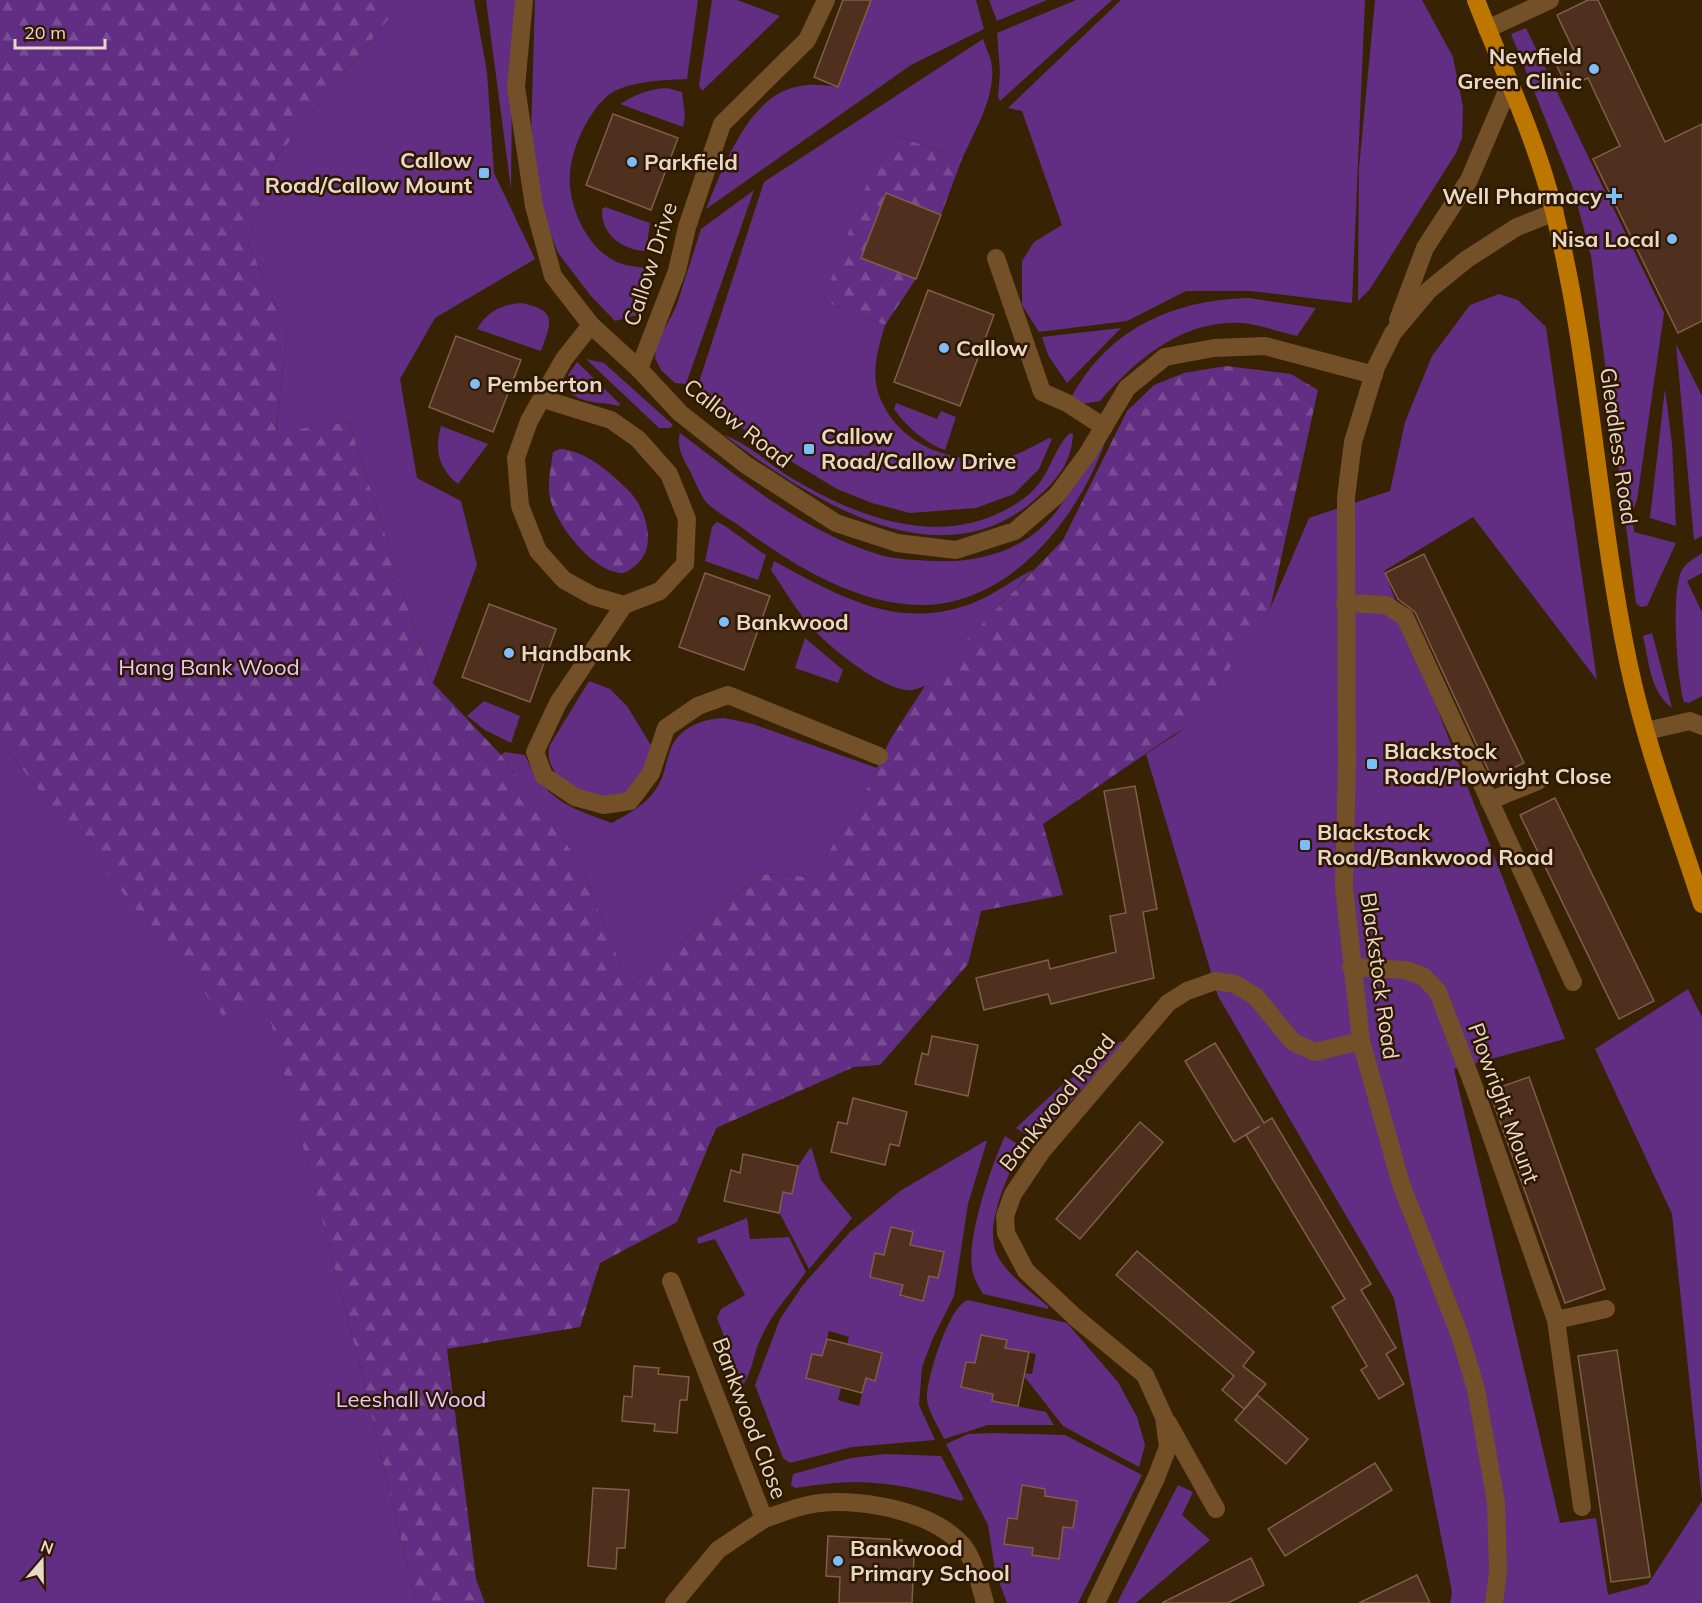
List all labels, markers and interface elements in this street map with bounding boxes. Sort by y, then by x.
scale bar [15,12,105,50]
text: 20 m [24,21,66,44]
place label: Newfield Green Clinic [1457,42,1582,95]
marker: Newfield Green Clinic [1587,62,1601,76]
place label: Callow Road/Callow Mount [265,146,473,199]
place label: Parkfield [644,148,738,176]
marker: Parkfield [625,155,639,169]
marker: Callow Road/Callow Mount [477,166,491,180]
place label: Well Pharmacy [1442,182,1602,210]
marker: Well Pharmacy [1607,189,1621,203]
street label: Callow Drive [617,198,683,330]
place label: Nisa Local [1551,225,1660,253]
marker: Nisa Local [1665,232,1679,246]
place label: Callow [956,334,1029,362]
marker: Callow [937,341,951,355]
street label: Gleadless Road [1594,366,1644,526]
place label: Pemberton [487,370,602,398]
street label: Callow Road [678,372,798,474]
marker: Pemberton [468,377,482,391]
place label: Callow Road/Callow Drive [821,422,1016,475]
marker: Callow Road/Callow Drive [802,442,816,456]
place label: Bankwood [736,608,849,636]
marker: Bankwood [717,615,731,629]
place label: Handbank [521,639,632,667]
marker: Handbank [502,646,516,660]
park label: Hang Bank Wood [118,653,300,681]
place label: Blackstock Road/Plowright Close [1384,737,1612,790]
marker: Blackstock Road/Plowright Close [1365,757,1379,771]
place label: Blackstock Road/Bankwood Road [1317,818,1554,871]
marker: Blackstock Road/Bankwood Road [1298,838,1312,852]
street label: Blackstock Road [1354,891,1406,1061]
street label: Plowright Mount [1462,1019,1546,1187]
street label: Bankwood Road [993,1028,1121,1176]
street label: Bankwood Close [706,1333,794,1503]
park label: Leeshall Wood [336,1385,486,1413]
north arrow [12,1531,72,1591]
place label: Bankwood Primary School [850,1534,1010,1587]
text: N [38,1535,56,1558]
marker: Bankwood Primary School [831,1554,845,1568]

